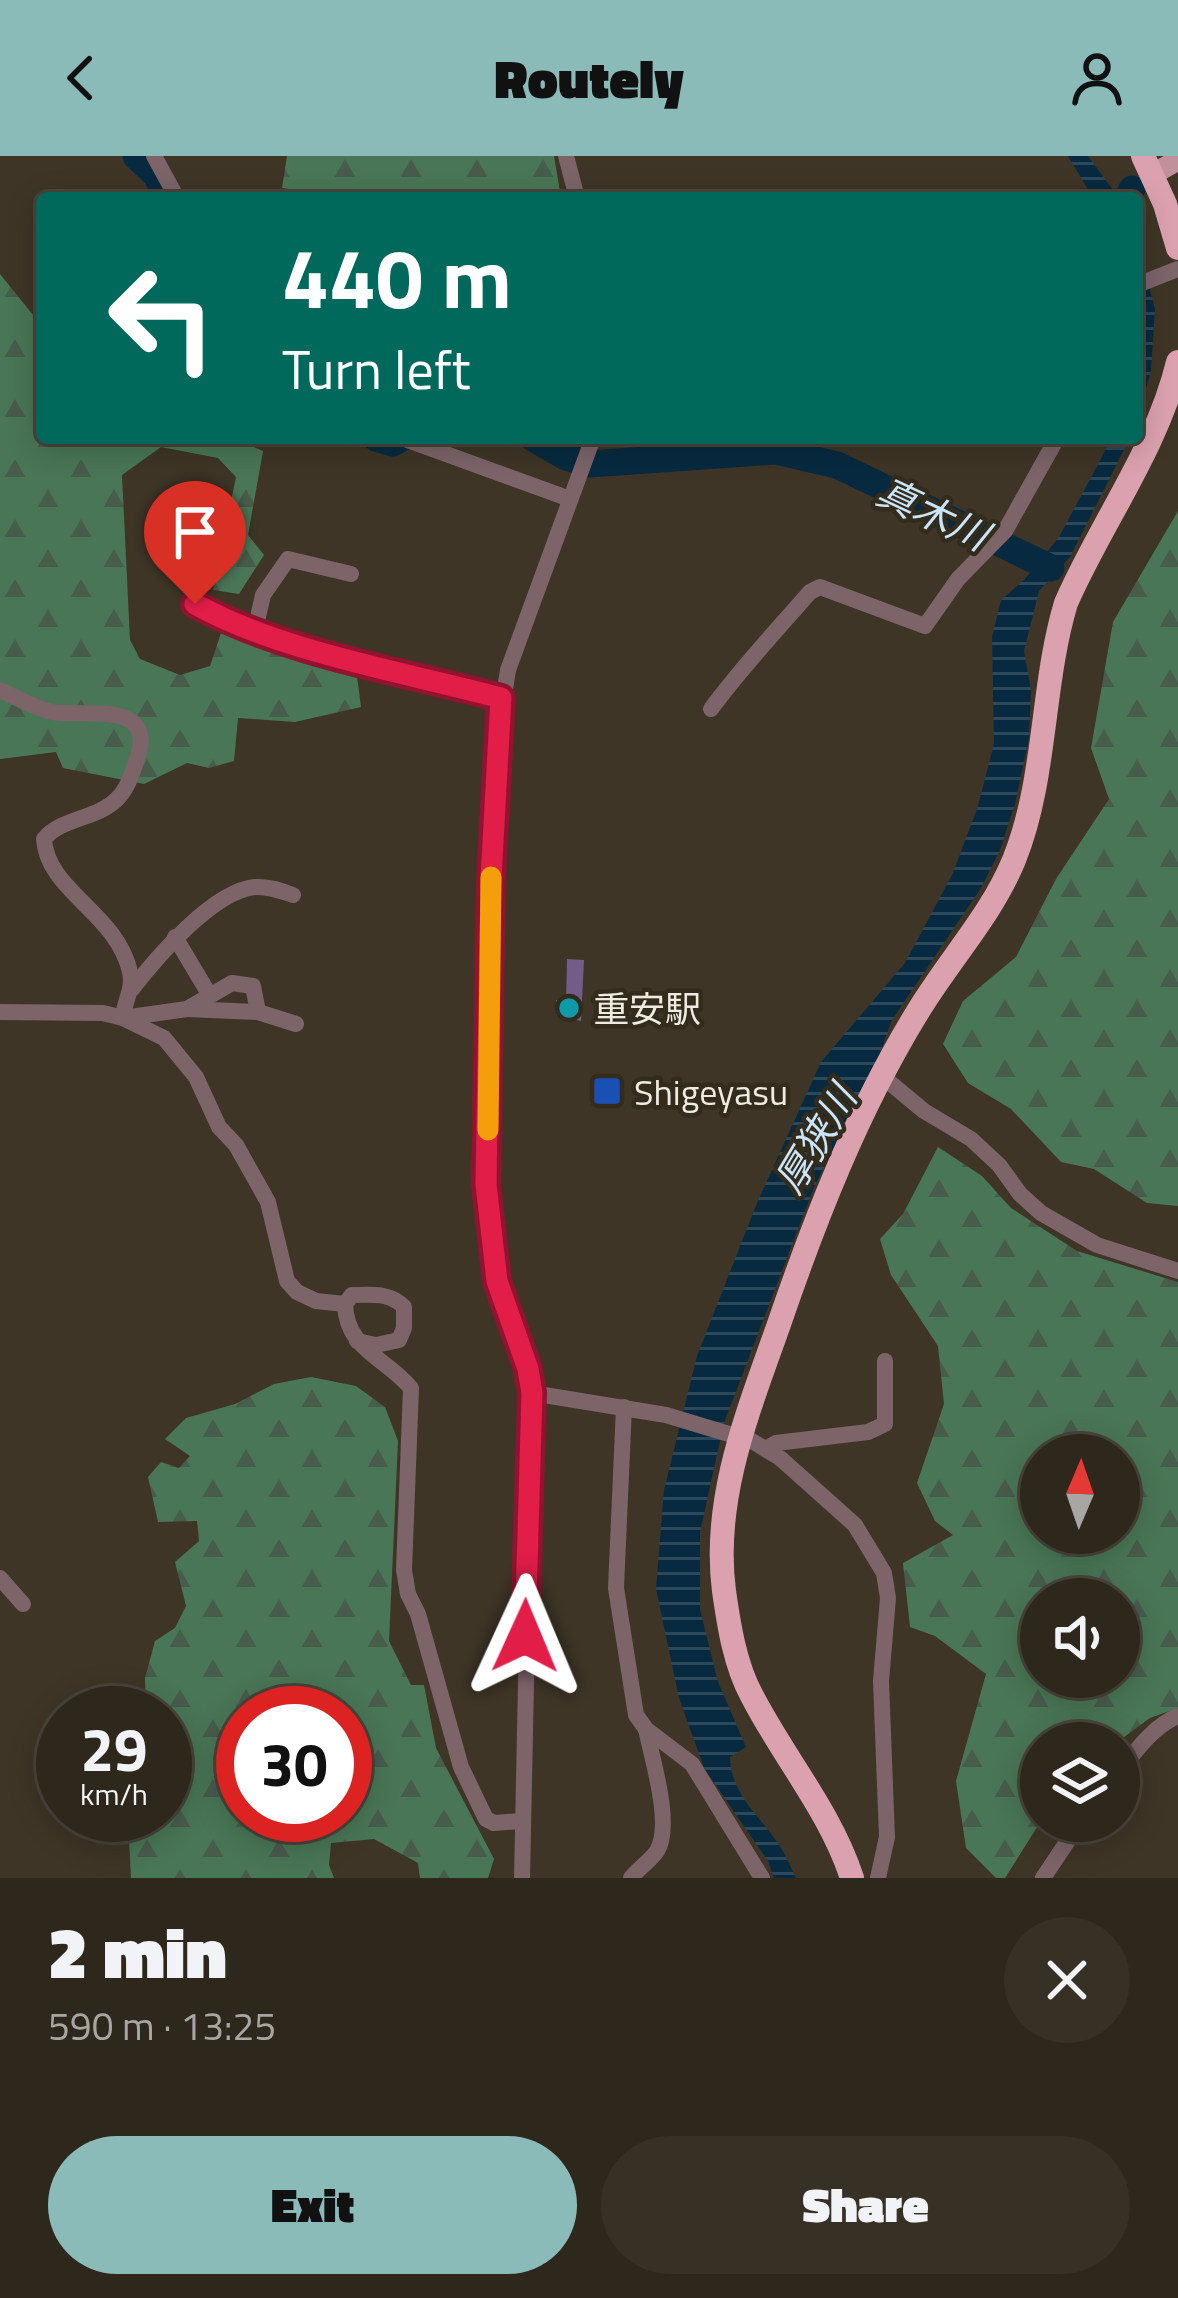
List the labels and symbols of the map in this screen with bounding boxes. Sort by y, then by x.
water label: 真木川 [868,462,1002,566]
pin [144,481,246,604]
place label: 重安駅 [593,981,701,1036]
marker: 重安駅 [556,995,582,1021]
place label: Shigeyasu [634,1064,788,1119]
water label: 厚狭川 [760,1070,872,1204]
marker: Shigeyasu [591,1075,623,1107]
north arrow [1020,1434,1140,1554]
position arrow [462,1573,588,1699]
speed limit sign: 30 [216,1686,372,1842]

